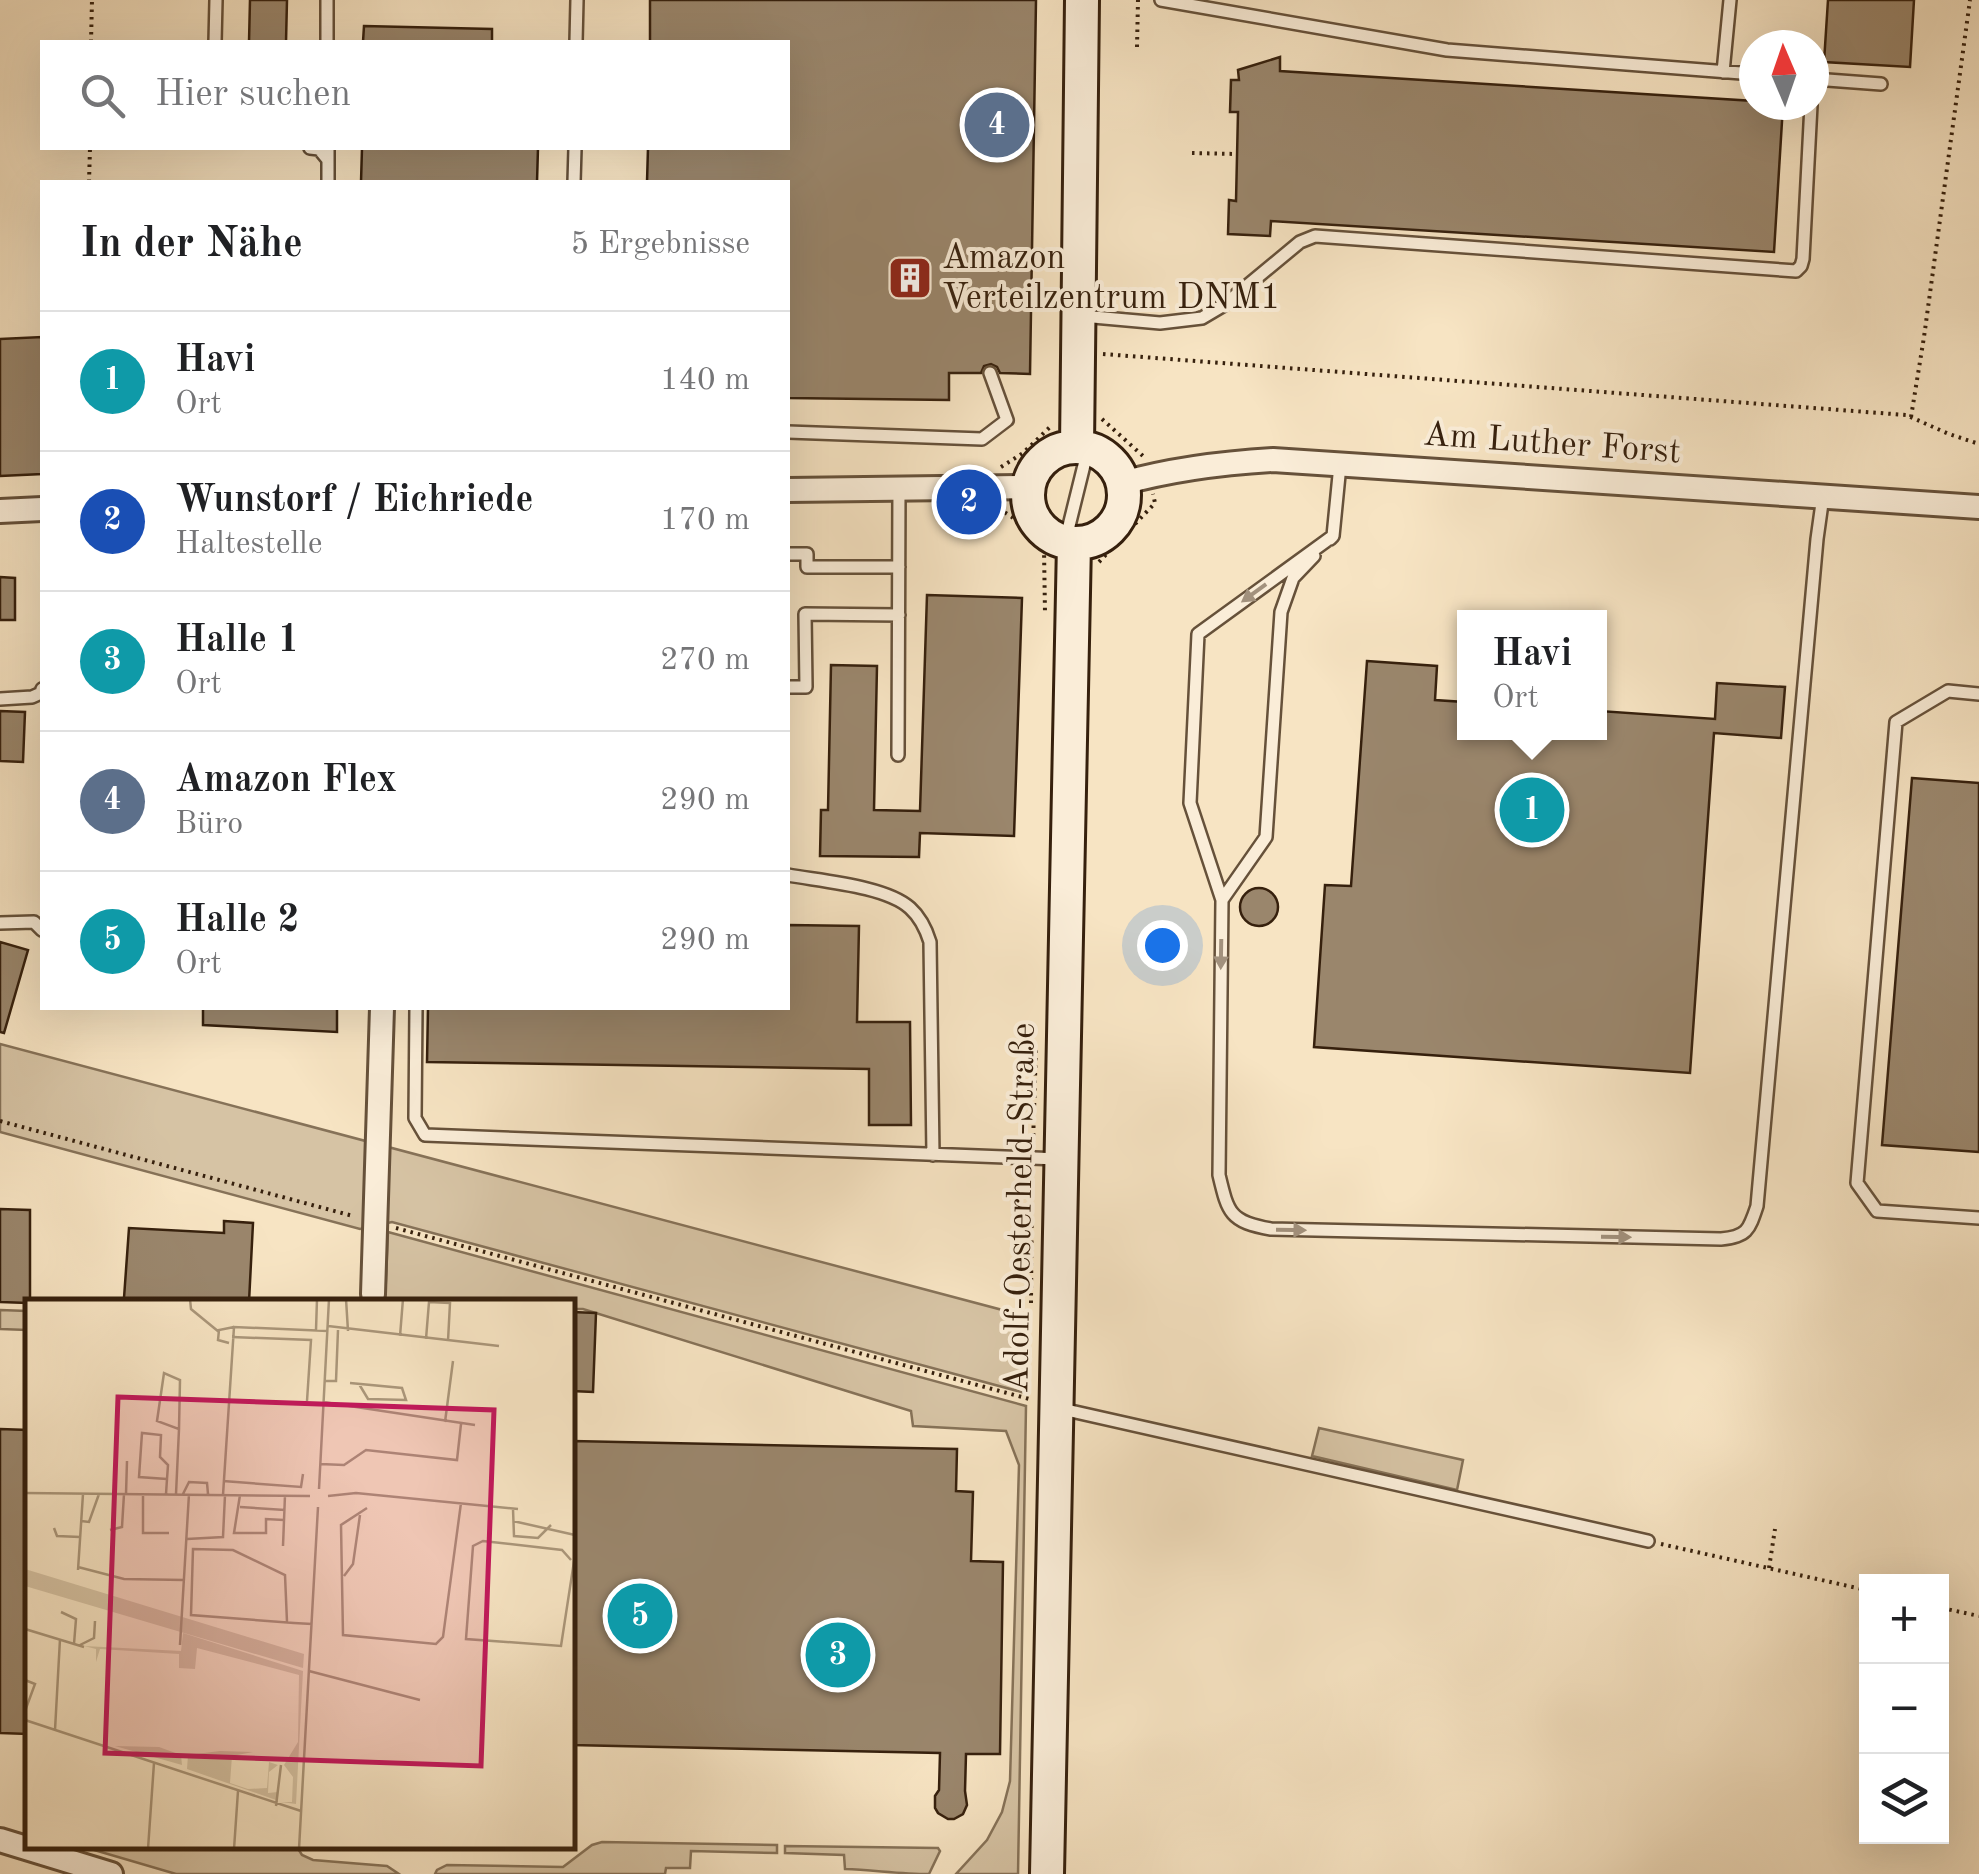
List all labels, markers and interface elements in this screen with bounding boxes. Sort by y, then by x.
north arrow [1739,30,1829,120]
search box [40,40,790,150]
icon: search [75,68,130,123]
text: Hier suchen [155,76,351,114]
pin: 4 [964,88,1030,162]
text: In der Nähe [80,224,303,266]
text: 5 Ergebnisse [570,229,750,261]
place label: Amazon Verteilzentrum DNM1 [942,241,1281,316]
building icon: Amazon Verteilzentrum DNM1 [887,255,933,301]
text: Havi [175,342,255,380]
text: 1 [103,365,122,397]
text: 140 m [660,365,750,397]
text: Ort [175,389,222,421]
street label: Am Luther Forst [1422,418,1682,470]
pin: 2 [936,464,1002,540]
text: Wunstorf / Eichriede [175,482,533,520]
text: 2 [103,505,122,537]
text: 170 m [660,505,750,537]
text: Haltestelle [175,529,322,561]
one-way arrow [1241,583,1267,603]
popup [1457,610,1607,740]
text: Halle 1 [175,622,300,660]
text: Havi [1492,636,1572,674]
text: 3 [103,645,122,677]
text: 270 m [660,645,750,677]
text: Ort [175,669,222,701]
text: Ort [1492,683,1539,715]
text: Amazon Flex [175,762,397,800]
pin: 1 [1500,772,1564,848]
text: 4 [103,785,122,817]
text: 290 m [660,785,750,817]
text: Büro [175,809,243,841]
text: Halle 2 [175,902,300,940]
your location [1137,920,1188,971]
text: 5 [103,925,122,957]
text: 290 m [660,925,750,957]
one-way arrow [1213,939,1229,971]
text: Ort [175,949,222,981]
street label: Adolf-Oesterheld-Straße [1000,1022,1042,1394]
one-way arrow [1275,1222,1307,1238]
one-way arrow [1600,1229,1632,1245]
inset map [25,1299,575,1849]
map controls [1859,1574,1949,1844]
button: + [1859,1574,1949,1664]
pin: 5 [608,1578,672,1654]
pin: 3 [806,1618,870,1692]
button: − [1859,1664,1949,1754]
button: layers [1859,1754,1949,1844]

